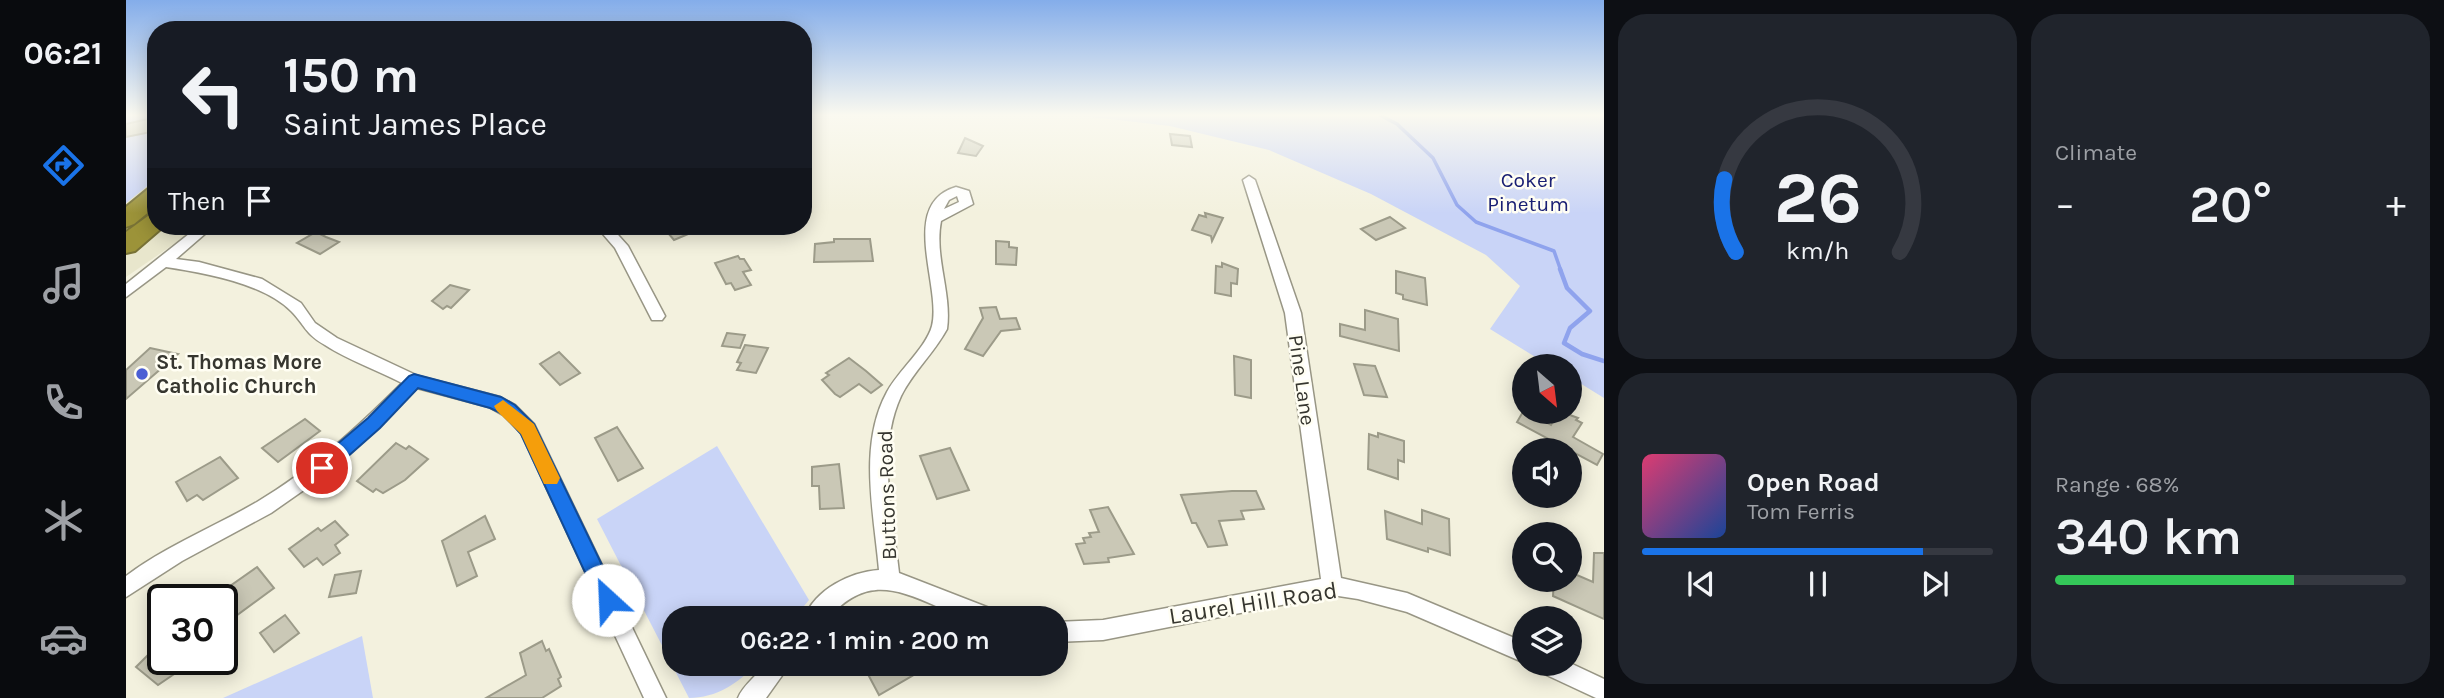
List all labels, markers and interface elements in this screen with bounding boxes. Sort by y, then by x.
text: 06:21 [23,35,103,72]
text: 150 m [283,47,419,104]
icon: left [168,49,259,140]
text: Saint James Place [283,106,547,143]
text: Climate [2055,139,2137,166]
icon: directions [39,141,88,190]
text: 26 [1773,156,1862,241]
park label: Coker Pinetum [1487,168,1569,216]
text: 20° [2189,174,2272,235]
icon: arrive [240,182,278,220]
text: − [2055,182,2075,227]
text: + [2386,182,2406,227]
text: Then [168,186,226,217]
text: km/h [1786,236,1849,265]
icon: music [39,259,88,308]
street label: Pine Lane [1284,333,1320,427]
place label: St. Thomas More Catholic Church [156,350,322,398]
north arrow [1512,354,1582,424]
map controls [1512,354,1582,676]
marker: St. Thomas More Catholic Church [134,366,150,382]
icon: phone [39,378,88,427]
street label: Buttons Road [873,430,901,560]
pin [292,438,352,498]
button: sound [1512,438,1582,508]
icon: arrive [303,449,341,487]
text: Open Road [1747,467,1880,498]
text: Range · 68% [2055,471,2179,498]
icon: climate [39,496,88,545]
text: Tom Ferris [1747,498,1855,525]
text: 340 km [2055,506,2242,567]
button: search [1512,522,1582,592]
position arrow [571,563,645,637]
icon: previous [1682,565,1720,603]
icon: pause [1799,565,1837,603]
icon: next [1916,565,1954,603]
street label: Laurel Hill Road [1167,576,1339,630]
speed limit sign: 30 [147,584,238,675]
button: layers [1512,606,1582,676]
icon: car [39,614,88,663]
text: 06:22 · 1 min · 200 m [740,625,990,656]

